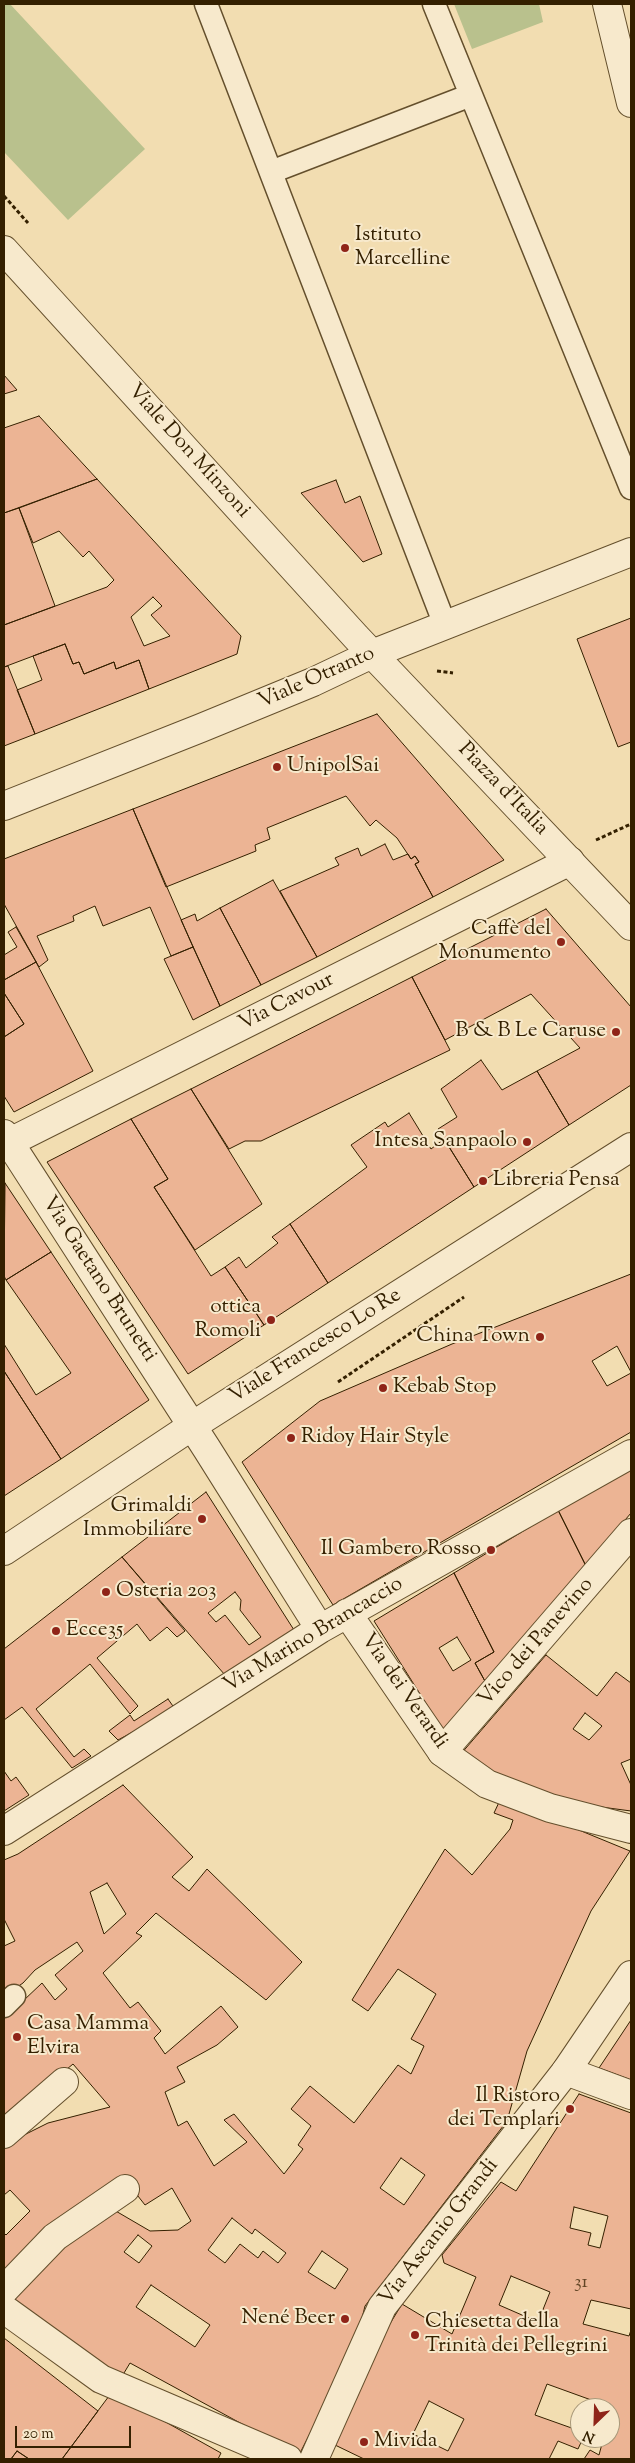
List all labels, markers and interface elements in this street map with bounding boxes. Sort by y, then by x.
place label: Istituto Marcelline [355,223,450,273]
marker: Istituto Marcelline [339,242,351,254]
street label: Viale Don Minzoni [121,380,255,524]
street label: Viale Otranto [255,642,379,716]
street label: Piazza d'Italia [451,738,553,842]
place label: UnipolSai [287,754,379,780]
marker: UnipolSai [271,761,283,773]
place label: Caffè del Monumento [438,917,551,967]
marker: Caffè del Monumento [555,936,567,948]
street label: Via Cavour [235,968,339,1038]
place label: B & B Le Caruse [455,1019,606,1045]
marker: B & B Le Caruse [610,1026,622,1038]
place label: Intesa Sanpaolo [375,1129,517,1155]
marker: Intesa Sanpaolo [521,1136,533,1148]
place label: Libreria Pensa [493,1168,620,1194]
marker: Libreria Pensa [477,1175,489,1187]
street label: Via Gaetano Brunetti [35,1192,161,1368]
street label: Viale Francesco Lo Re [225,1284,407,1410]
place label: ottica Romoli [195,1295,261,1345]
marker: ottica Romoli [265,1314,277,1326]
place label: China Town [416,1324,530,1350]
marker: China Town [534,1331,546,1343]
place label: Kebab Stop [393,1375,496,1401]
marker: Kebab Stop [377,1382,389,1394]
place label: Ridoy Hair Style [301,1425,449,1451]
marker: Ridoy Hair Style [285,1432,297,1444]
place label: Grimaldi Immobiliare [83,1494,192,1544]
marker: Grimaldi Immobiliare [196,1513,208,1525]
place label: Il Gambero Rosso [321,1537,481,1563]
marker: Il Gambero Rosso [485,1544,497,1556]
street label: Via Marino Brancaccio [220,1572,408,1700]
street label: Vico dei Panevino [474,1573,600,1713]
place label: Osteria 203 [116,1579,217,1605]
marker: Osteria 203 [100,1586,112,1598]
place label: Ecce35 [66,1618,123,1644]
marker: Ecce35 [50,1625,62,1637]
street label: Via dei Verardi [354,1629,452,1755]
place label: Casa Mamma Elvira [27,2012,149,2062]
marker: Casa Mamma Elvira [11,2031,23,2043]
place label: Il Ristoro dei Templari [448,2084,560,2134]
marker: Il Ristoro dei Templari [564,2103,576,2115]
street label: Via Ascanio Grandi [375,2155,505,2311]
house number: 31 [574,2273,588,2295]
place label: Nené Beer [242,2306,335,2332]
place label: Chiesetta della Trinità dei Pellegrini [425,2310,608,2360]
marker: Nené Beer [339,2313,351,2325]
marker: Chiesetta della Trinità dei Pellegrini [409,2329,421,2341]
north arrow [570,2398,620,2448]
scale bar [18,2416,134,2448]
text: 20 m [23,2424,54,2445]
text: N [580,2424,598,2447]
place label: Mivida [374,2429,438,2455]
marker: Mivida [358,2436,370,2448]

